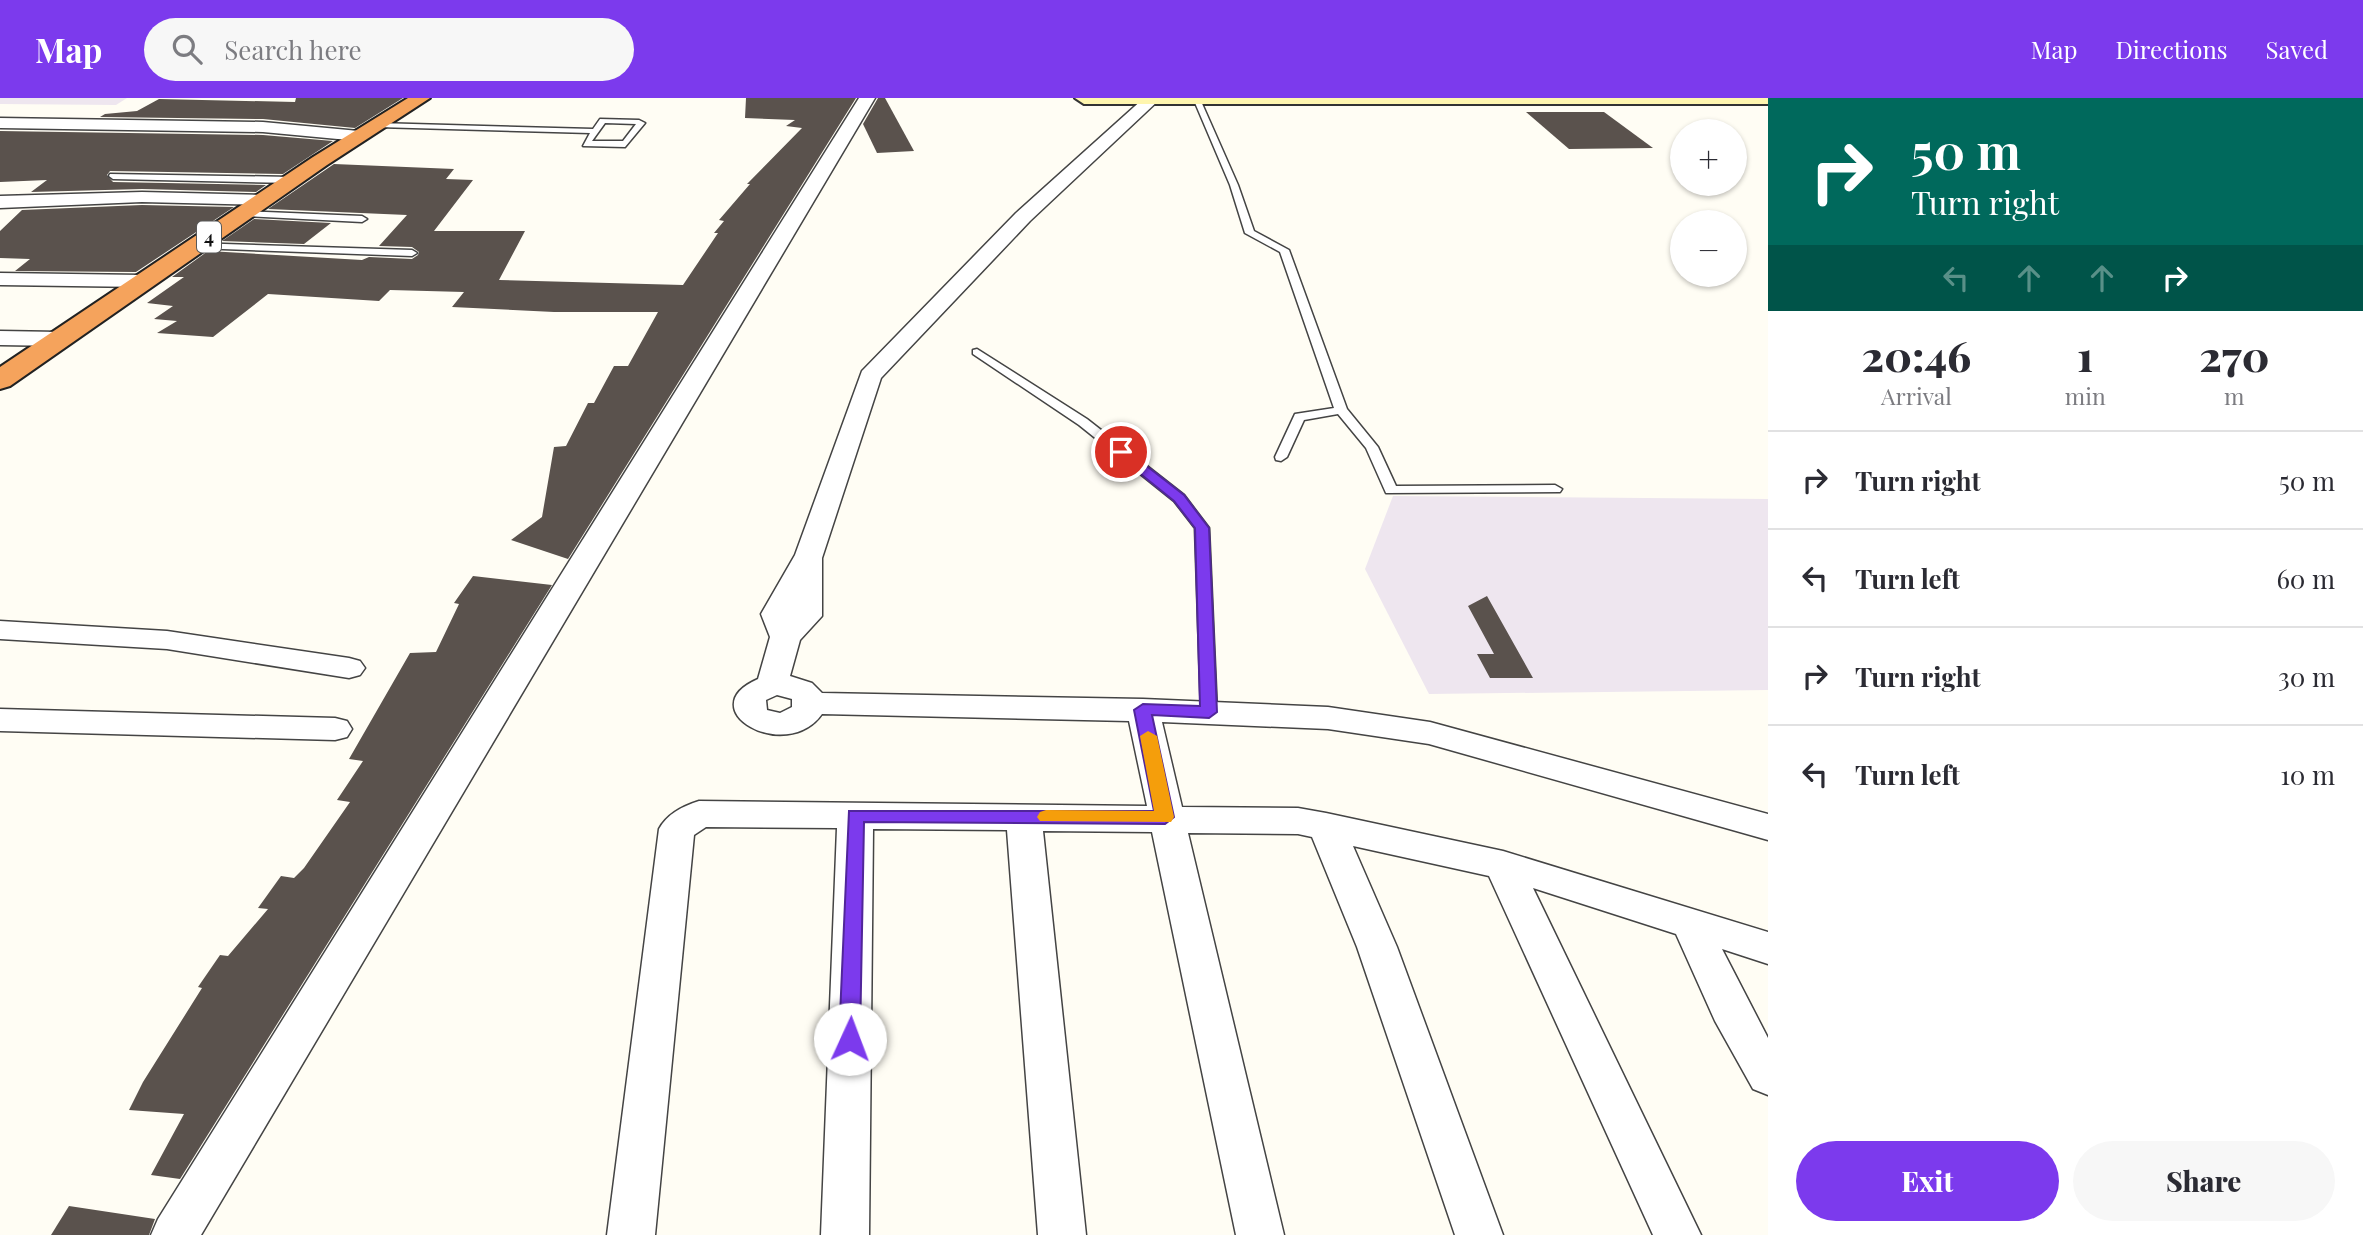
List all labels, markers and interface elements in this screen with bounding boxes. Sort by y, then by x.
search box [144,18,634,81]
text: Map [35,27,102,71]
icon: search [168,30,206,68]
text: Search here [224,32,362,67]
text: Map [2031,33,2077,65]
text: Directions [2115,33,2228,65]
text: Saved [2266,33,2328,65]
text: 50 m [1911,117,2021,182]
map controls [1670,119,1747,287]
button: + [1670,119,1747,196]
icon: right [1796,126,1887,217]
text: Turn right [1911,180,2059,223]
button: − [1670,210,1747,287]
road number: 4 [197,222,221,252]
icon: left [1937,259,1975,297]
icon: ahead [2010,259,2048,297]
icon: ahead [2083,259,2121,297]
icon: right [2156,259,2194,297]
text: 20:46 [1862,327,1971,383]
text: 1 [2077,327,2093,383]
text: 270 [2199,327,2269,383]
text: Arrival [1881,380,1952,411]
text: min [2065,380,2106,411]
text: m [2224,380,2245,411]
pin [1091,422,1151,482]
icon: arrive [1102,433,1140,471]
icon: right [1796,461,1834,499]
text: Turn right [1855,463,1981,498]
text: 50 m [2279,463,2335,498]
icon: left [1796,559,1834,597]
text: Turn left [1855,561,1960,596]
text: 60 m [2276,561,2335,596]
icon: right [1796,657,1834,695]
text: Turn right [1855,659,1981,694]
text: 30 m [2278,659,2335,694]
icon: left [1796,755,1834,793]
text: Turn left [1855,757,1960,792]
text: 10 m [2280,757,2335,792]
position arrow [813,1002,887,1076]
button: Exit [1796,1141,2059,1221]
button: Share [2073,1141,2335,1221]

